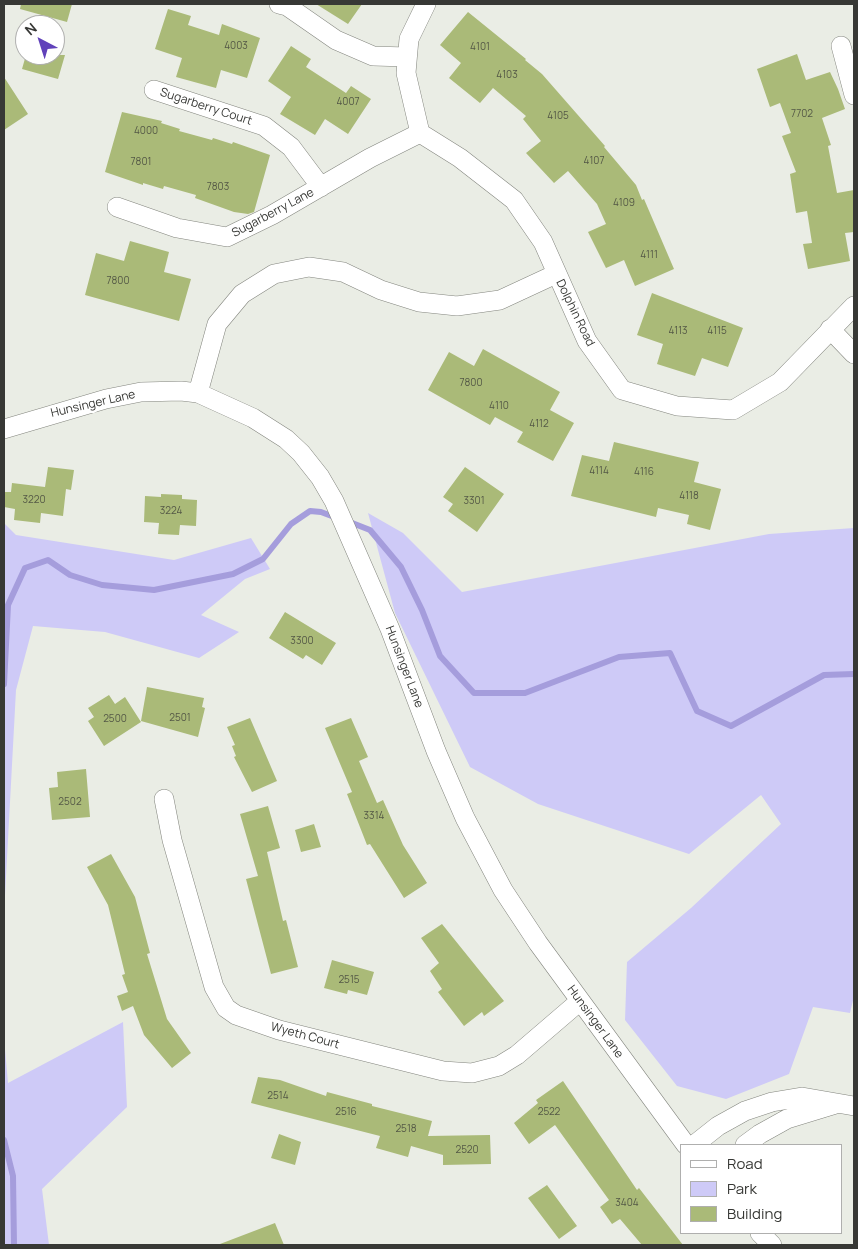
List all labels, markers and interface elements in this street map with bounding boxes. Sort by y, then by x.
north arrow [15,15,65,65]
text: N [21,18,41,39]
house number: 4003 [224,40,248,52]
house number: 4101 [470,41,490,53]
house number: 4103 [496,69,518,81]
street label: Sugarberry Court [158,85,254,129]
house number: 4007 [336,96,360,108]
house number: 7702 [791,108,813,120]
house number: 4105 [547,110,569,122]
house number: 4000 [134,125,158,137]
house number: 4107 [584,155,604,167]
house number: 7801 [131,156,151,168]
house number: 7803 [207,181,229,193]
street label: Sugarberry Lane [229,185,317,241]
house number: 4109 [613,197,635,209]
house number: 4111 [640,249,658,261]
house number: 7800 [106,275,130,287]
street label: Dolphin Road [553,277,597,349]
house number: 4113 [668,325,688,337]
house number: 4115 [707,325,727,337]
house number: 7800 [459,377,483,389]
street label: Hunsinger Lane [49,387,137,421]
house number: 4110 [489,400,509,412]
house number: 4112 [529,418,549,430]
house number: 4114 [589,465,609,477]
house number: 4116 [634,466,654,478]
house number: 4118 [679,490,699,502]
house number: 3220 [22,494,46,506]
house number: 3301 [463,495,485,507]
house number: 3224 [160,505,182,517]
street label: Hunsinger Lane [382,624,426,710]
house number: 3300 [290,635,314,647]
house number: 2501 [169,712,191,724]
house number: 2500 [103,713,127,725]
house number: 2502 [58,796,82,808]
house number: 3314 [364,810,384,822]
house number: 2515 [338,974,360,986]
street label: Hunsinger Lane [564,983,626,1061]
street label: Wyeth Court [269,1020,341,1052]
house number: 2514 [267,1090,289,1102]
house number: 2516 [335,1106,357,1118]
house number: 2522 [538,1106,560,1118]
house number: 2518 [395,1123,417,1135]
house number: 2520 [456,1144,478,1156]
legend [680,1144,843,1234]
text: Road [727,1153,763,1174]
text: Park [727,1178,757,1199]
house number: 3404 [615,1197,639,1209]
text: Building [727,1203,782,1224]

